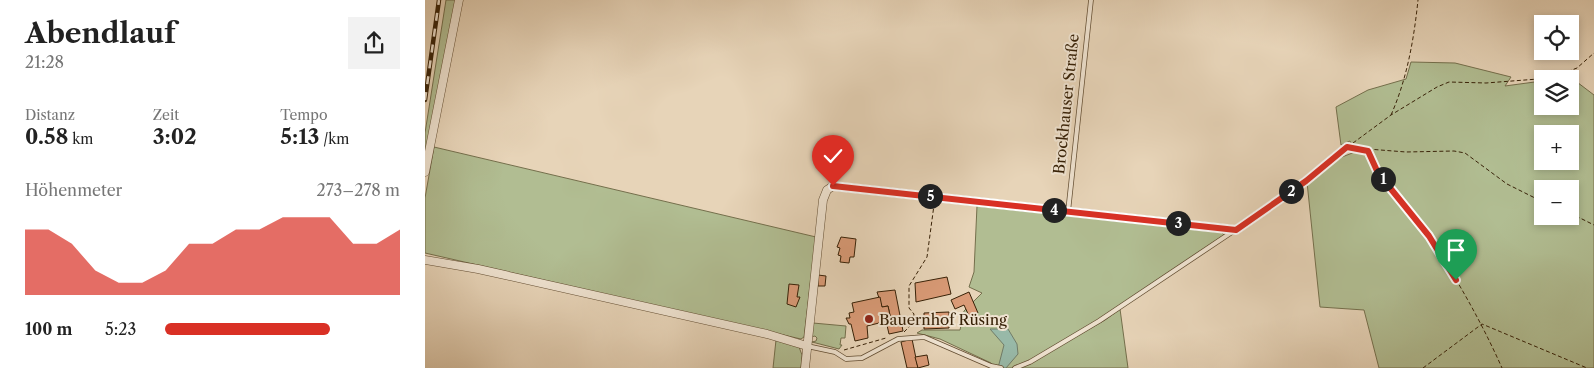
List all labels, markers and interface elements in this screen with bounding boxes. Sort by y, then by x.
map controls [1534,15,1579,225]
button: locate [1534,15,1579,60]
text: Abendlauf [25,16,176,50]
button: share [348,17,400,69]
street label: Brockhauser Straße [1049,33,1083,175]
text: 21:28 [25,52,64,72]
button: layers [1534,70,1579,115]
text: Distanz [25,106,75,124]
text: Zeit [153,106,179,124]
text: Tempo [280,106,328,124]
text: 0.58 [25,124,68,149]
text: 3:02 [153,124,197,149]
text: 5:13 [280,124,319,149]
button: + [1534,125,1579,170]
text: km [68,130,93,148]
text: /km [319,130,349,148]
pin [812,135,854,186]
icon: check [819,142,847,170]
pin: 1 [1371,166,1395,192]
text: 1 [1380,170,1387,188]
pin: 2 [1279,178,1303,204]
text: Höhenmeter [25,180,122,200]
text: 273–278 m [316,180,400,200]
button: − [1534,180,1579,225]
text: 2 [1287,182,1296,200]
pin: 5 [917,184,943,208]
text: 5 [927,187,934,205]
pin: 4 [1041,198,1067,222]
text: 4 [1050,201,1059,219]
pin: 3 [1165,210,1191,236]
text: 3 [1175,214,1182,232]
pin [1435,229,1477,280]
icon: arrive [1442,236,1470,264]
place label: Bauernhof Rüsing [879,310,1007,329]
marker: Bauernhof Rüsing [863,313,875,325]
text: 100 m [25,319,72,339]
text: 5:23 [105,319,136,339]

